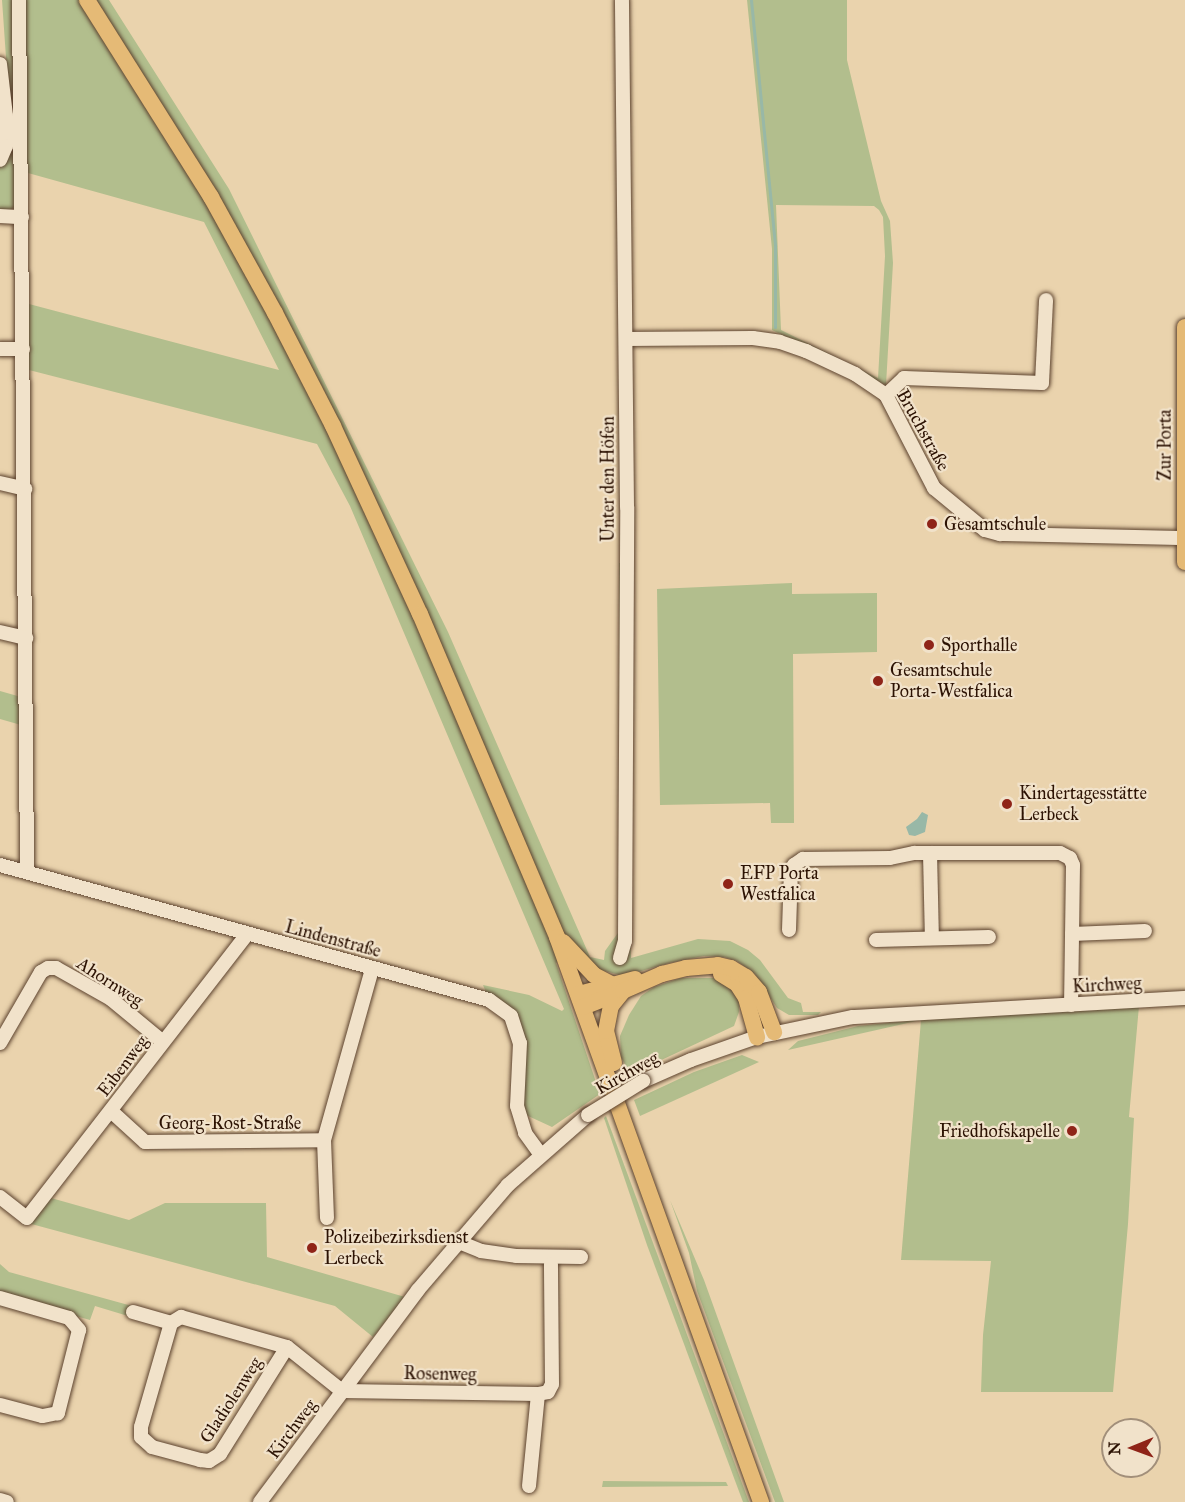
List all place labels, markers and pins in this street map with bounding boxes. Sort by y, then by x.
place label: Gesamtschule [944,513,1046,535]
marker: Gesamtschule [925,517,939,531]
place label: Sporthalle [941,634,1017,656]
marker: Sporthalle [922,638,936,652]
place label: Gesamtschule Porta-Westfalica [890,660,1013,702]
marker: Gesamtschule Porta-Westfalica [871,674,885,688]
place label: Kindertagesstätte Lerbeck [1019,783,1147,826]
marker: Kindertagesstätte Lerbeck [1000,797,1014,811]
place label: EFP Porta Westfalica [740,863,819,906]
marker: EFP Porta Westfalica [721,877,735,891]
place label: Friedhofskapelle [939,1120,1060,1142]
marker: Friedhofskapelle [1065,1124,1079,1138]
place label: Polizeibezirksdienst Lerbeck [324,1227,469,1270]
marker: Polizeibezirksdienst Lerbeck [305,1241,319,1255]

